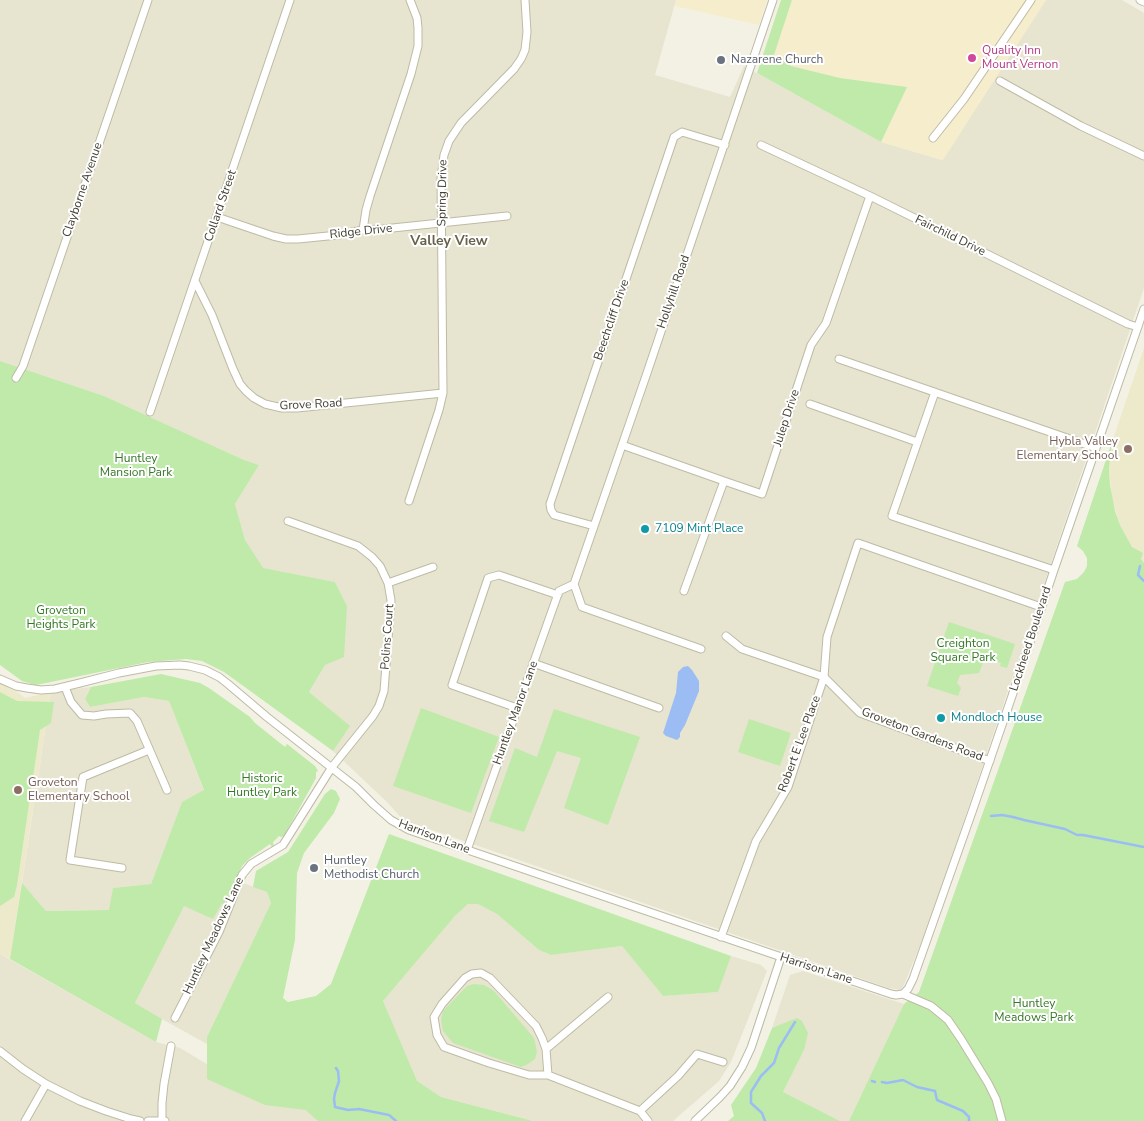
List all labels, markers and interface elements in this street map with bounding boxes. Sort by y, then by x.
place label: Quality Inn Mount Vernon [982,44,1058,72]
marker: Quality Inn Mount Vernon [966,52,978,64]
place label: Nazarene Church [731,53,823,67]
marker: Nazarene Church [715,54,727,66]
street label: Clayborne Avenue [60,141,106,239]
street label: Spring Drive [435,159,451,227]
street label: Collard Street [202,168,240,244]
street label: Fairchild Drive [912,213,988,259]
street label: Ridge Drive [329,222,393,242]
district label: Valley View [410,234,488,250]
street label: Hollyhill Road [655,253,693,331]
street label: Beechcliff Drive [591,278,633,362]
street label: Julep Drive [771,388,803,448]
street label: Grove Road [279,396,343,414]
place label: Hybla Valley Elementary School [1017,435,1118,463]
marker: Hybla Valley Elementary School [1122,443,1134,455]
park label: Huntley Mansion Park [100,452,172,480]
place label: 7109 Mint Place [655,522,743,536]
marker: 7109 Mint Place [639,523,651,535]
street label: Lockheed Boulevard [1007,585,1055,693]
park label: Groveton Heights Park [26,604,96,632]
street label: Polins Court [379,604,397,670]
park label: Creighton Square Park [930,637,996,665]
street label: Huntley Manor Lane [491,659,541,767]
street label: Robert E Lee Place [776,694,824,794]
street label: Groveton Gardens Road [859,705,985,765]
place label: Mondloch House [951,711,1042,725]
marker: Mondloch House [935,712,947,724]
park label: Historic Huntley Park [227,772,297,800]
place label: Groveton Elementary School [28,776,129,804]
marker: Groveton Elementary School [12,784,24,796]
street label: Harrison Lane [396,817,472,857]
place label: Huntley Methodist Church [324,854,419,882]
marker: Huntley Methodist Church [308,862,320,874]
street label: Huntley Meadows Lane [181,875,247,997]
street label: Harrison Lane [778,951,854,987]
park label: Huntley Meadows Park [994,997,1074,1025]

